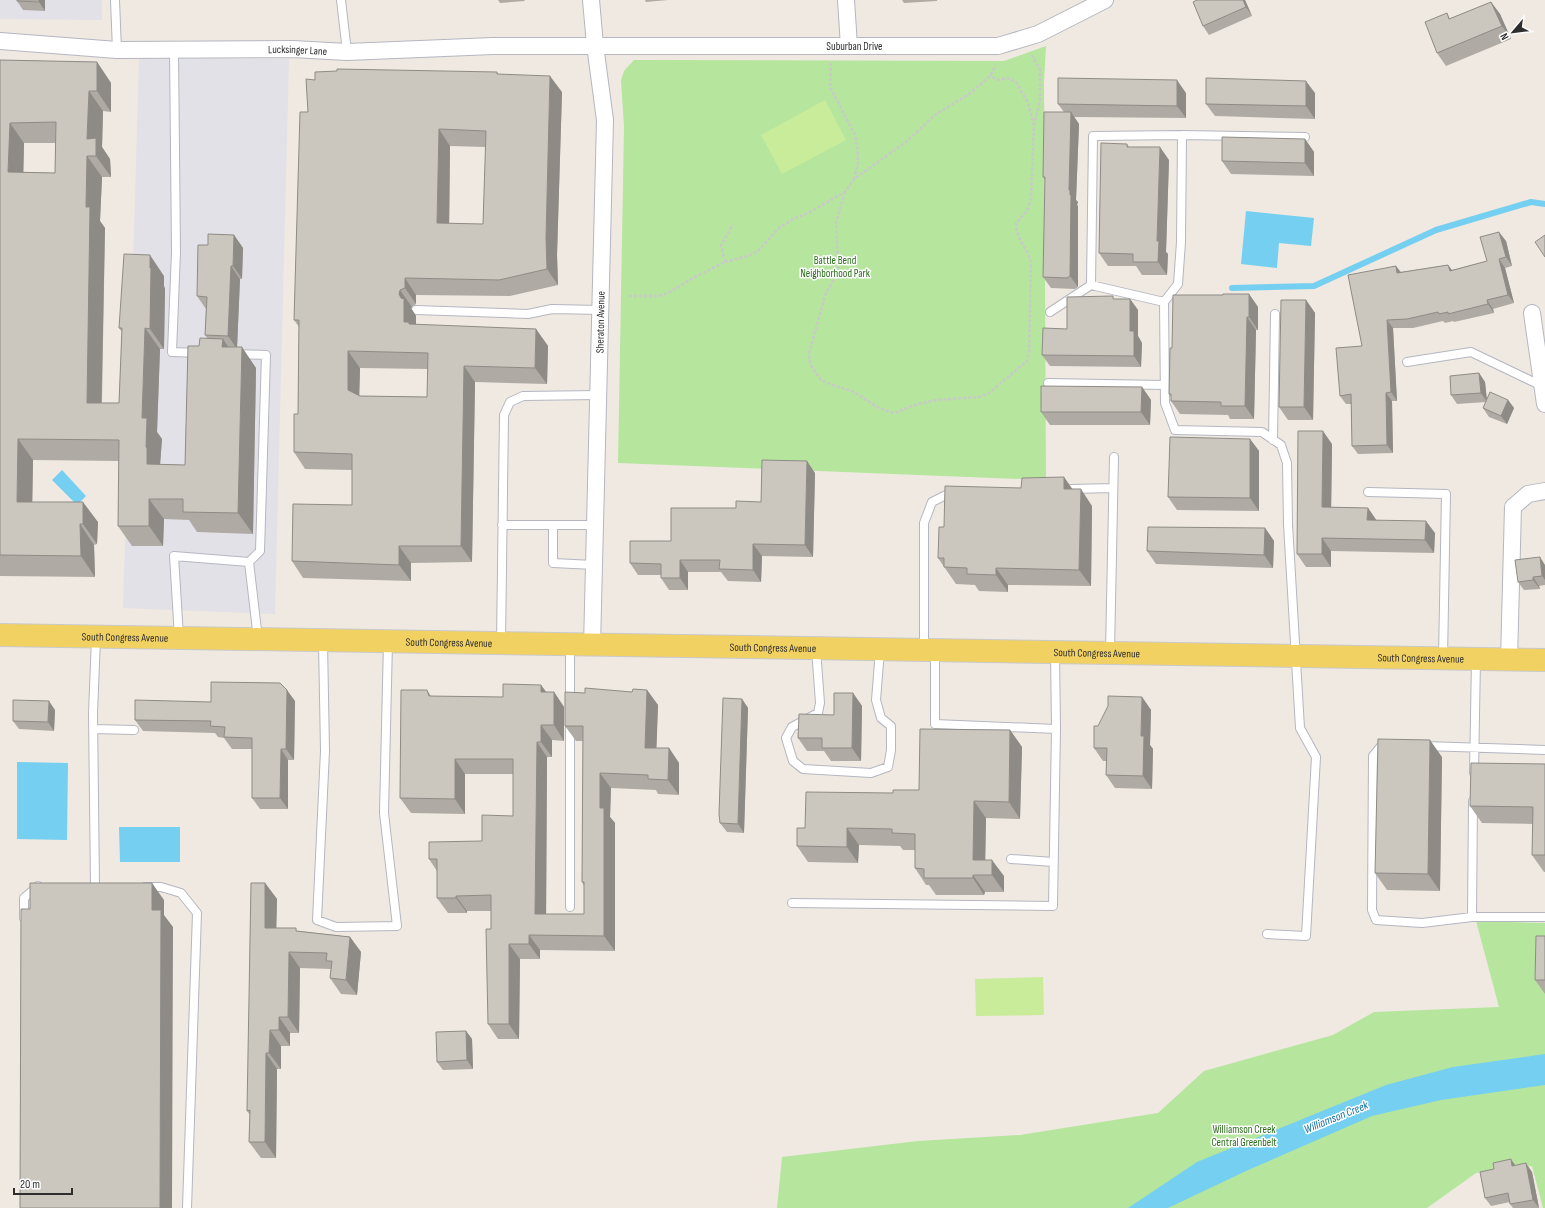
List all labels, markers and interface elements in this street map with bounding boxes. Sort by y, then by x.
north arrow [1493,12,1533,52]
text: N [1497,31,1512,42]
street label: Suburban Drive [826,40,883,53]
street label: Lucksinger Lane [268,43,327,58]
park label: Battle Bend Neighborhood Park [800,254,871,280]
street label: Sheraton Avenue [593,291,608,353]
street label: South Congress Avenue [82,630,168,645]
street label: South Congress Avenue [406,636,492,650]
street label: South Congress Avenue [730,641,816,655]
street label: South Congress Avenue [1053,646,1140,660]
street label: South Congress Avenue [1377,651,1464,666]
water label: Williamson Creek [1302,1098,1371,1137]
park label: Williamson Creek Central Greenbelt [1211,1123,1277,1149]
scale bar [14,1170,72,1196]
text: 20 m [20,1177,40,1192]

